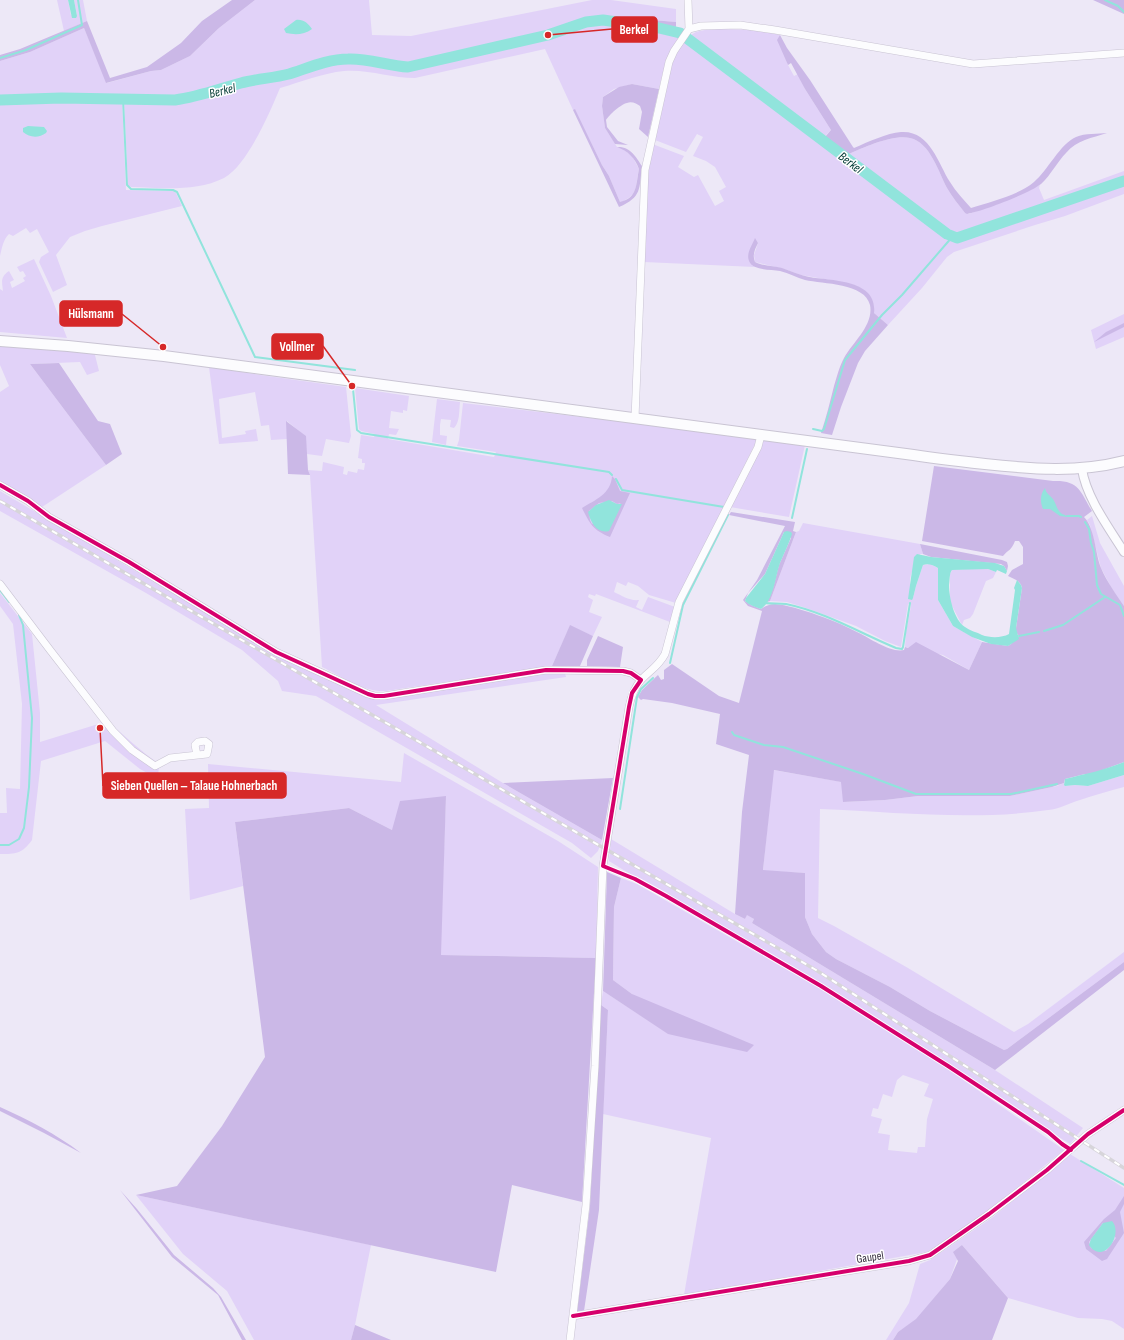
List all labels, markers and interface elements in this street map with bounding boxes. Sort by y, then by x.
callout: Berkel [612,17,657,42]
text: Berkel [619,22,649,38]
water label: Berkel [207,80,238,102]
water label: Berkel [835,148,866,178]
callout: Hülsmann [60,301,122,326]
text: Hülsmann [68,306,114,322]
callout: Vollmer [272,334,323,359]
text: Vollmer [279,339,315,355]
callout: Sieben Quellen – Talaue Hohnerbach [103,773,286,798]
text: Sieben Quellen – Talaue Hohnerbach [111,778,278,794]
street label: Gaupel [855,1248,885,1267]

